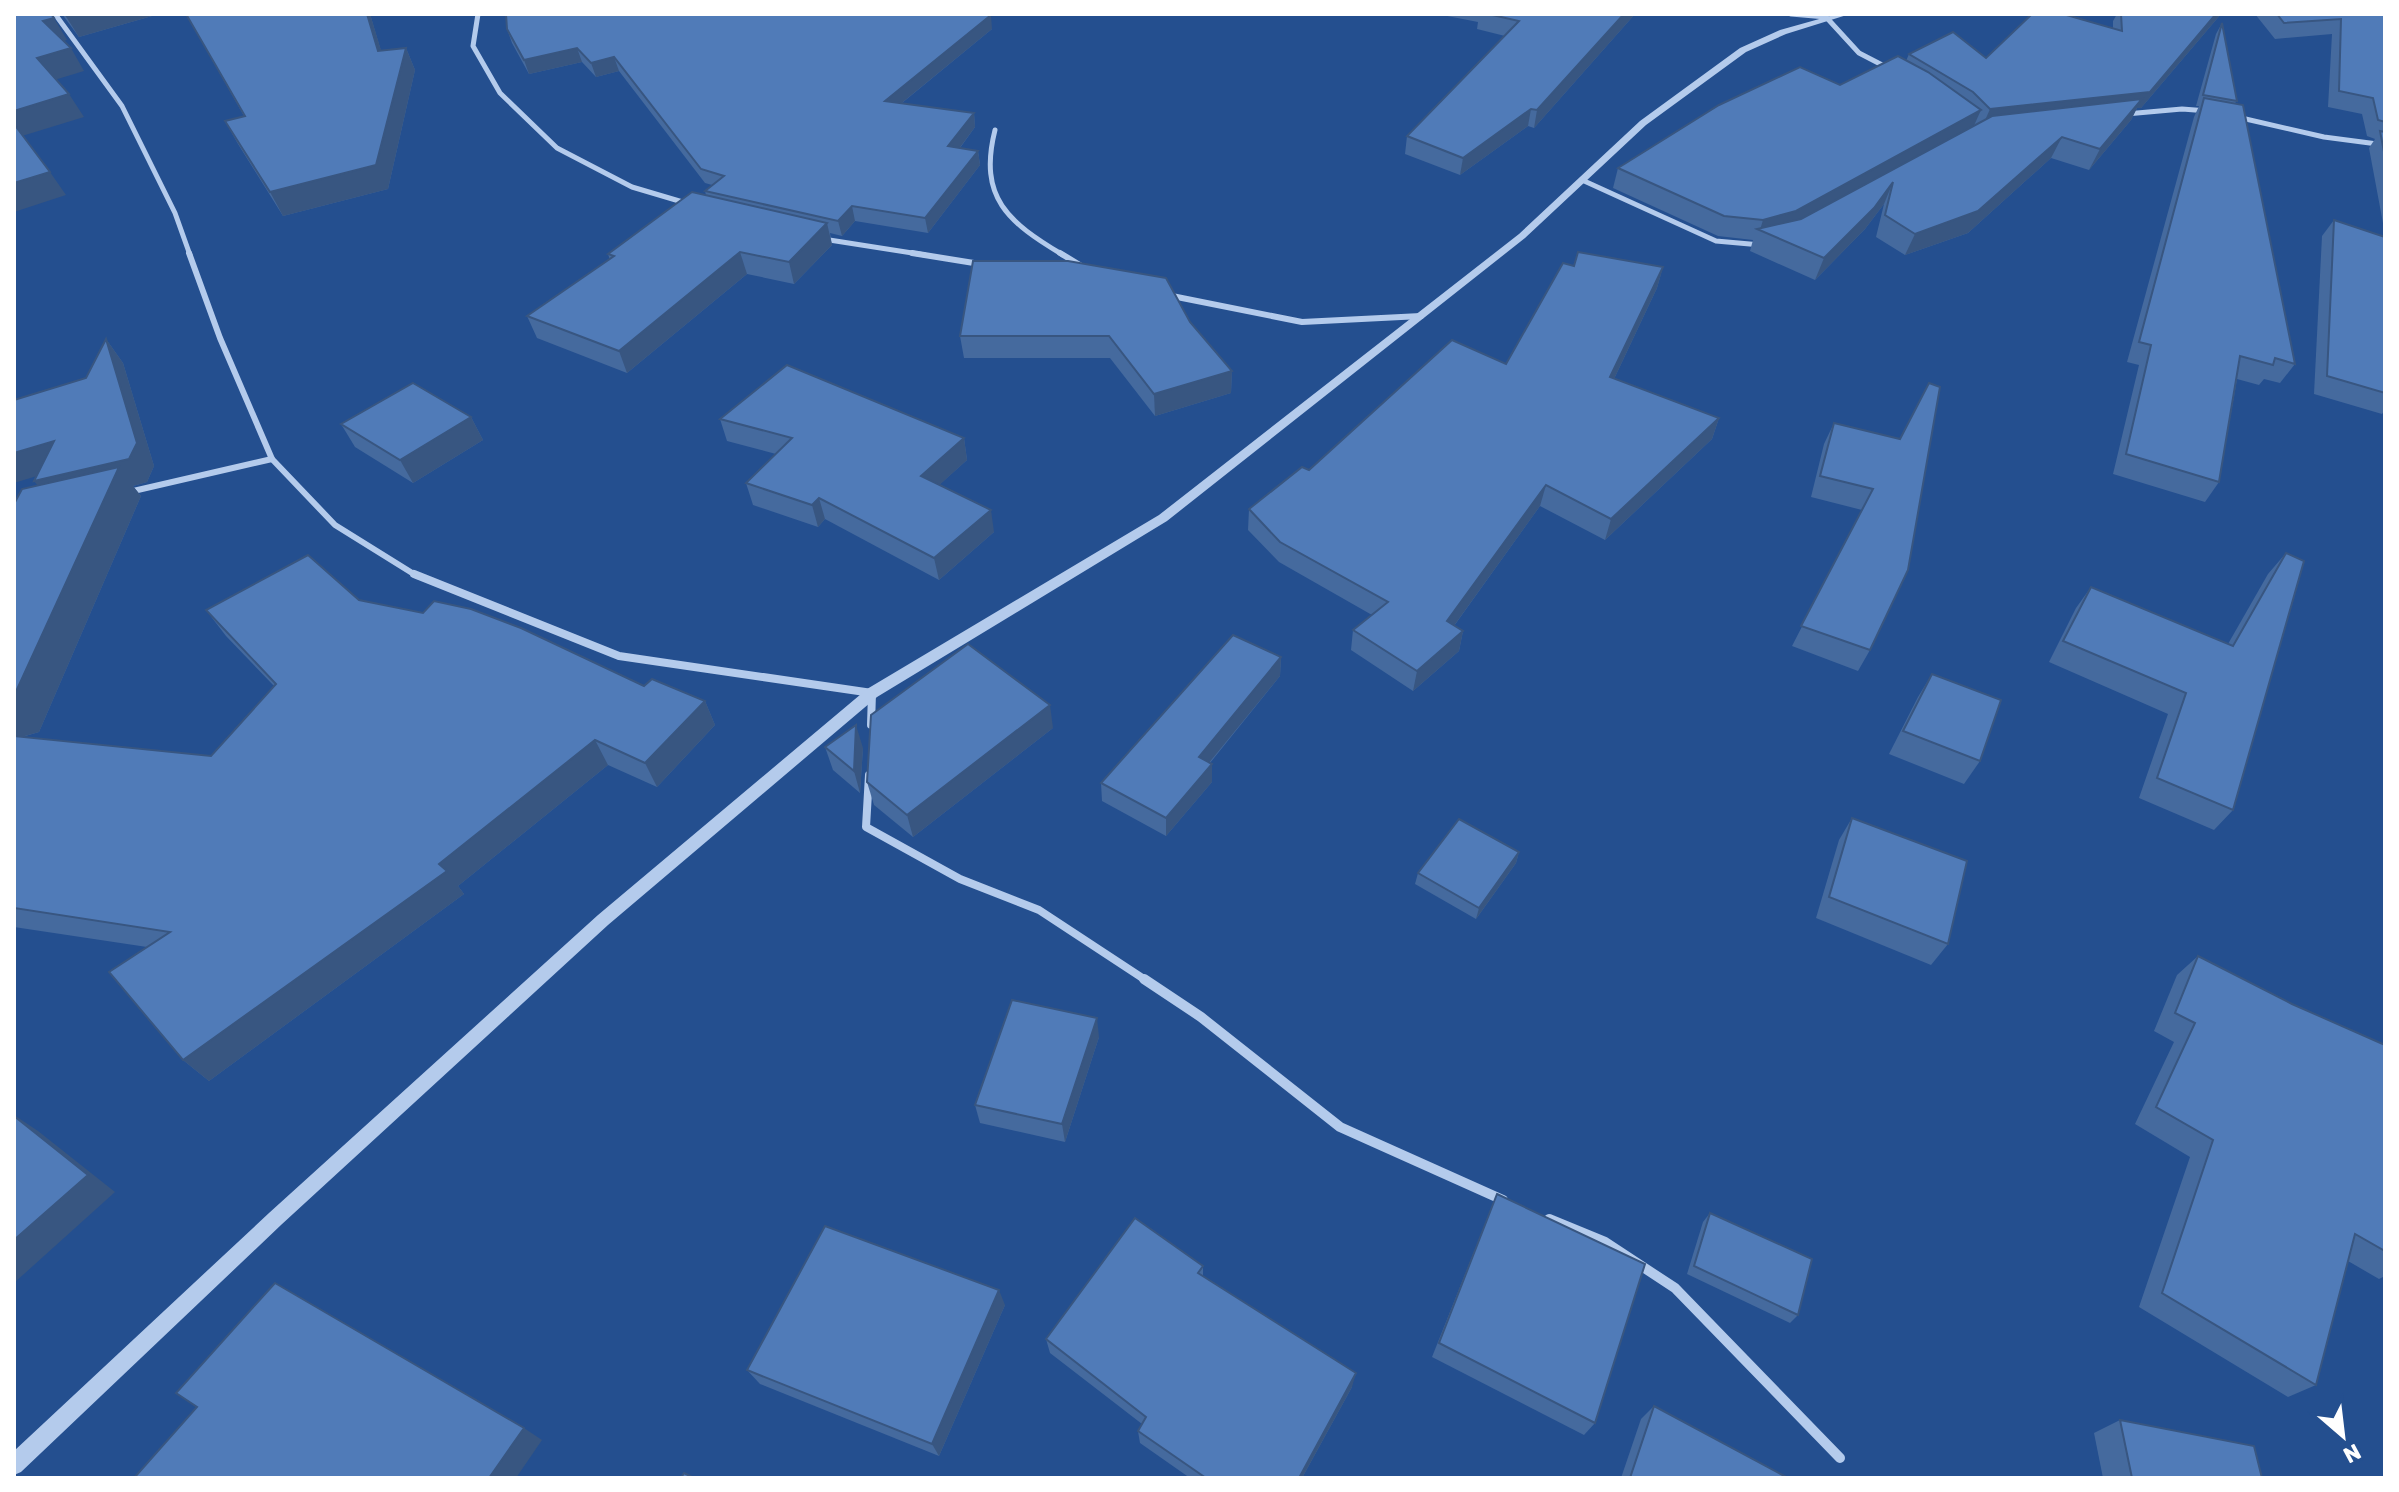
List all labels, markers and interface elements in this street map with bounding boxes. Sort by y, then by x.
north arrow [2303,1396,2383,1476]
text: N [2339,1438,2365,1469]

